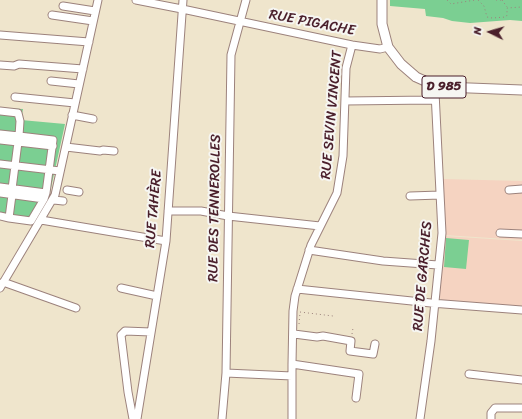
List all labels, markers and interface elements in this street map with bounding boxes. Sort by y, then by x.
street label: RUE PIGACHE [268,6,356,40]
north arrow [470,12,510,52]
text: N [468,26,487,36]
street label: RUE SEVIN VINCENT [318,50,346,180]
road number: D 985 [422,76,466,98]
street label: RUE DES TENNEROLLES [205,134,225,282]
street label: RUE TAHÈRE [142,169,166,249]
street label: RUE DE GARCHES [410,220,436,332]

